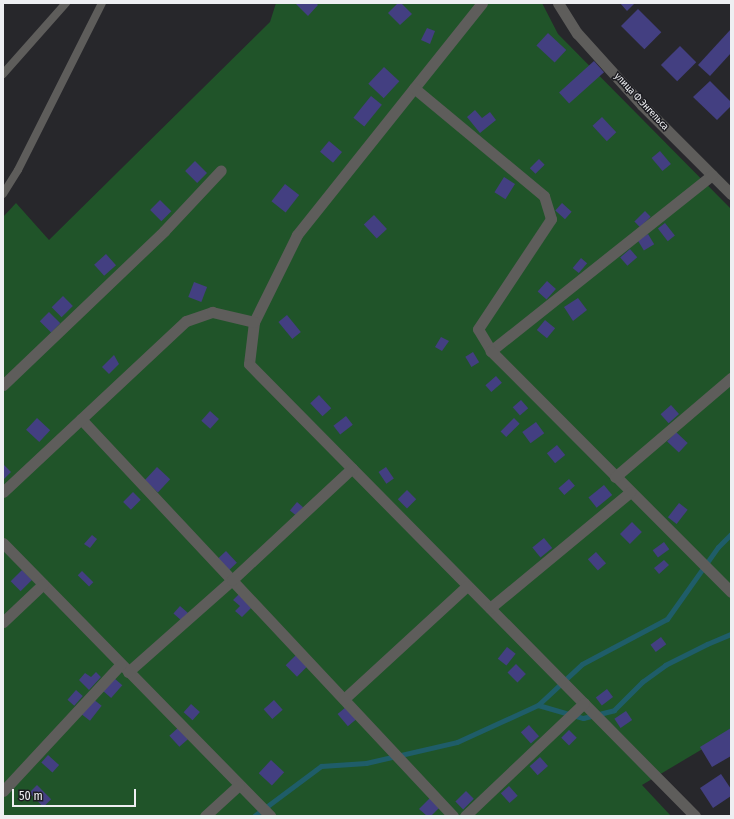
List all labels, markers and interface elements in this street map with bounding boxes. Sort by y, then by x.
street label: улица Ф.Энгельса [611,71,671,133]
scale bar [14,781,138,807]
text: 50 m [19,789,43,803]

